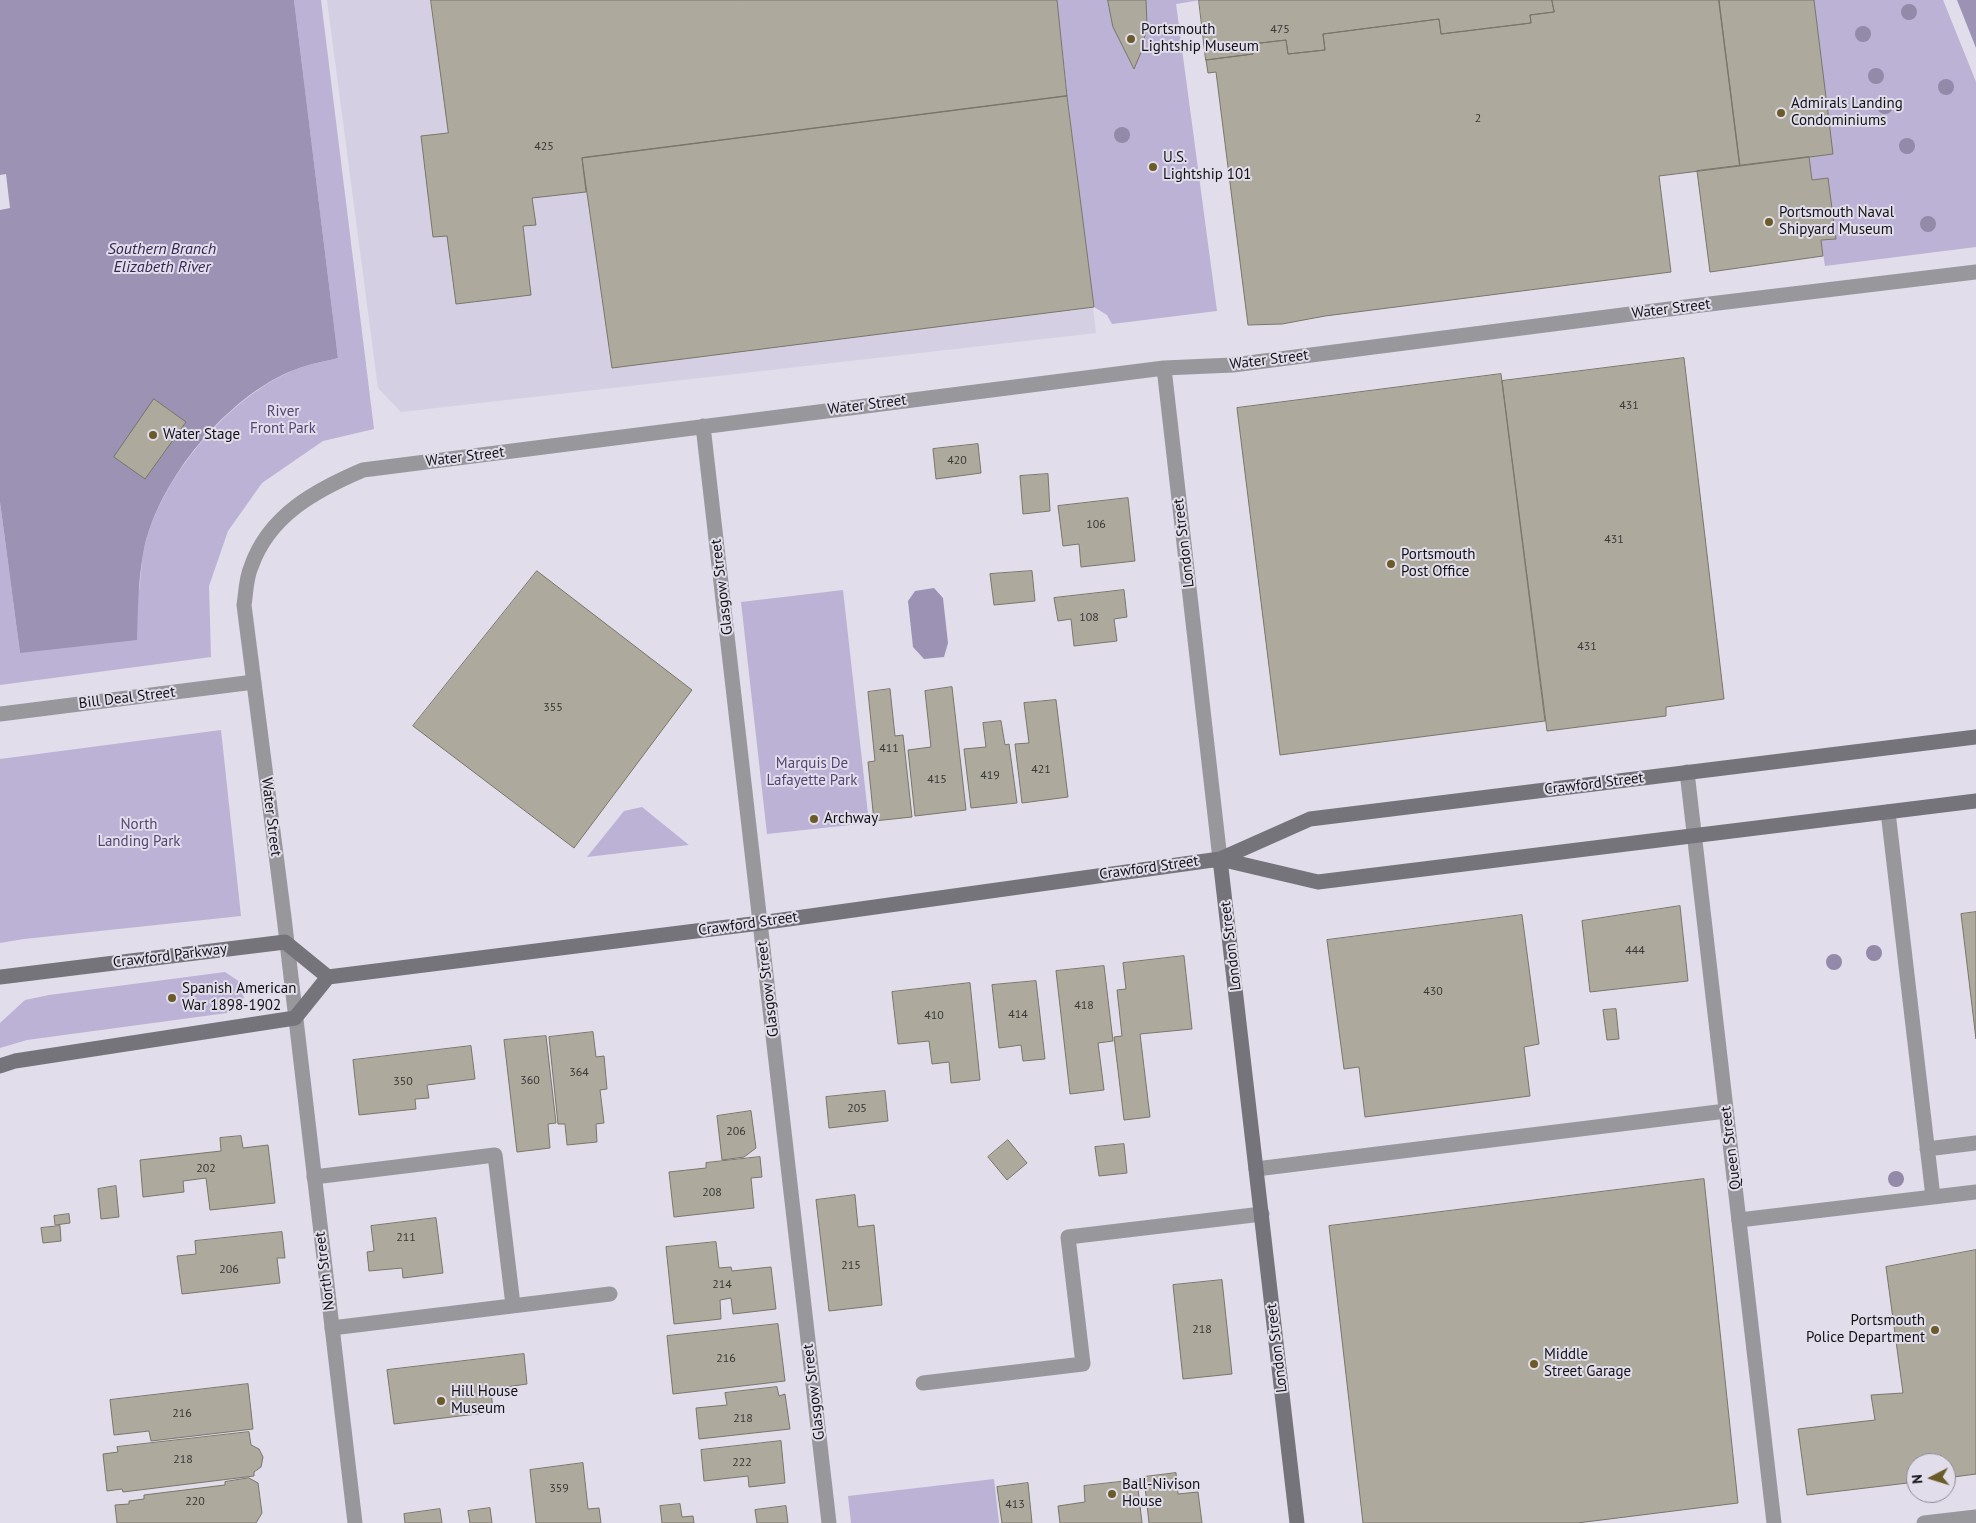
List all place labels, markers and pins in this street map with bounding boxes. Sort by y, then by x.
place label: Portsmouth Lightship Museum [1141,21,1259,56]
marker: Portsmouth Lightship Museum [1125,33,1137,45]
place label: Admirals Landing Condominiums [1791,95,1903,130]
marker: Admirals Landing Condominiums [1775,107,1787,119]
place label: U.S. Lightship 101 [1163,149,1251,184]
marker: U.S. Lightship 101 [1147,161,1159,173]
place label: Portsmouth Naval Shipyard Museum [1779,204,1894,239]
marker: Portsmouth Naval Shipyard Museum [1763,216,1775,228]
place label: Water Stage [163,426,240,444]
marker: Water Stage [147,429,159,441]
place label: Portsmouth Post Office [1401,546,1475,581]
marker: Portsmouth Post Office [1385,558,1397,570]
place label: Archway [824,810,878,828]
marker: Archway [808,813,820,825]
place label: Spanish American War 1898-1902 [182,980,296,1015]
marker: Spanish American War 1898-1902 [166,992,178,1004]
place label: Portsmouth Police Department [1806,1312,1925,1347]
marker: Portsmouth Police Department [1929,1324,1941,1336]
place label: Middle Street Garage [1544,1346,1631,1381]
marker: Middle Street Garage [1528,1358,1540,1370]
place label: Hill House Museum [451,1383,518,1418]
marker: Hill House Museum [435,1395,447,1407]
place label: Ball-Nivison House [1122,1476,1200,1511]
marker: Ball-Nivison House [1106,1488,1118,1500]

